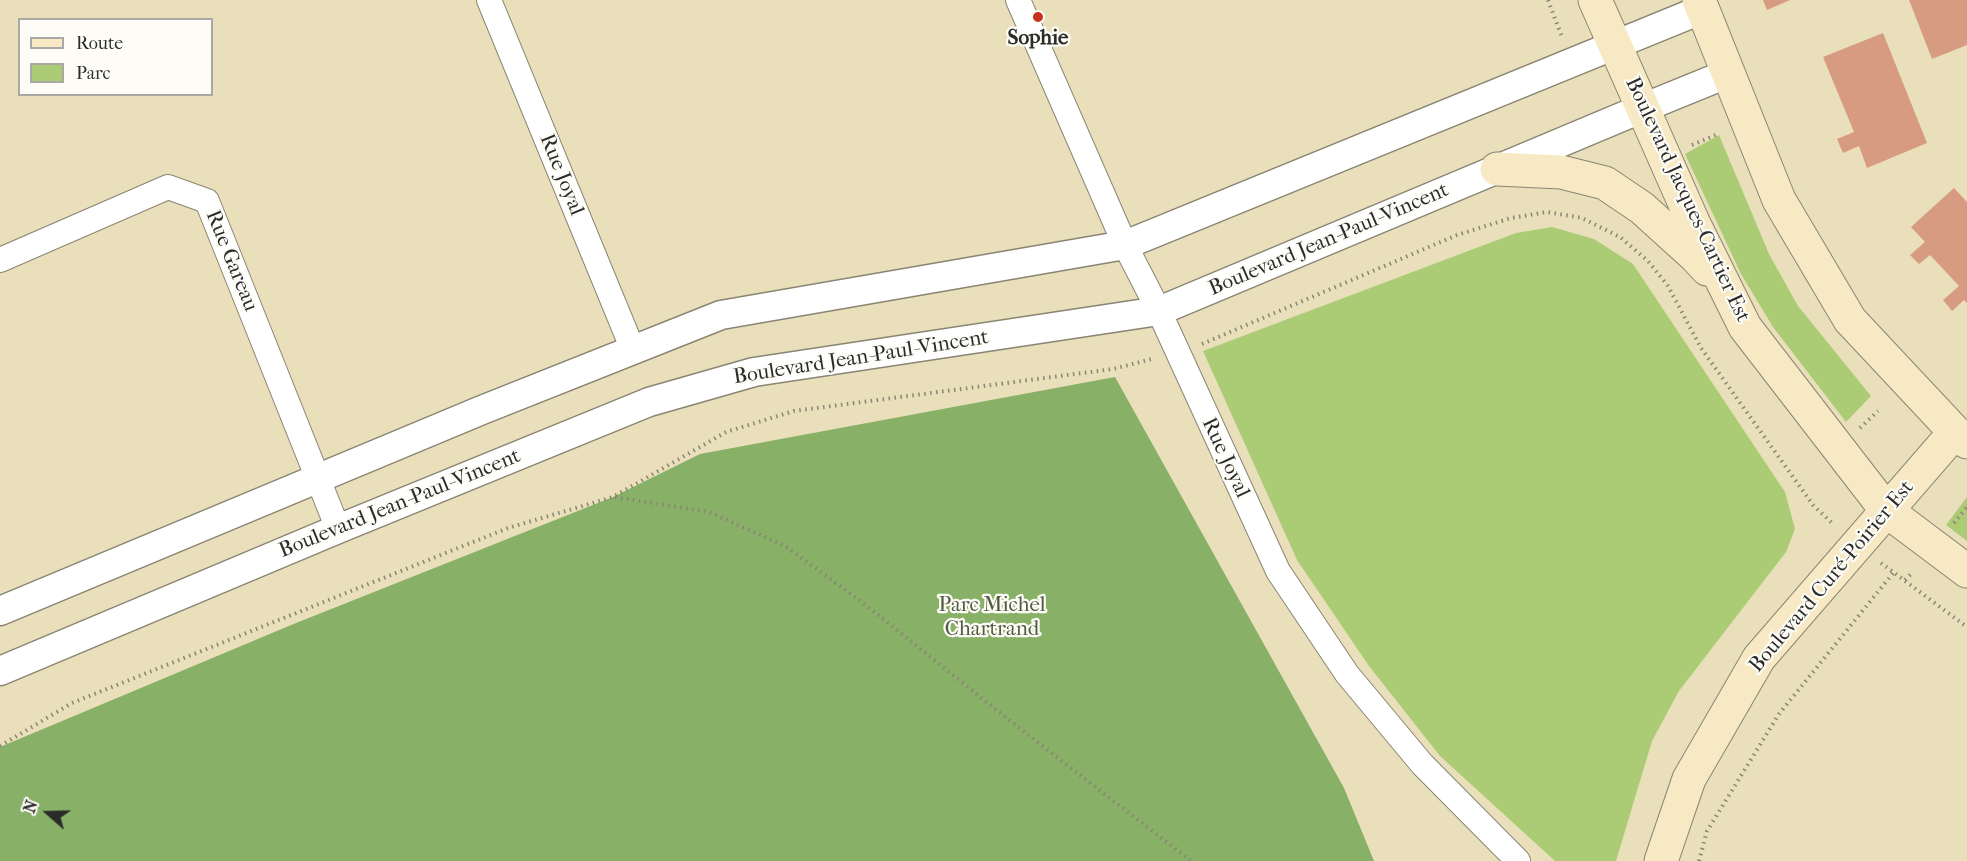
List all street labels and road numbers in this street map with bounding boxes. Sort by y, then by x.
street label: Boulevard Jacques-Cartier Est [1619,73,1755,327]
street label: Rue Joyal [533,131,589,219]
street label: Boulevard Jean-Paul-Vincent [1205,178,1453,302]
street label: Rue Gareau [199,207,263,315]
street label: Boulevard Jean-Paul-Vincent [732,325,990,391]
street label: Rue Joyal [1196,414,1254,502]
street label: Boulevard Jean-Paul-Vincent [276,444,524,564]
street label: Boulevard Curé-Poirier Est [1744,476,1920,678]

